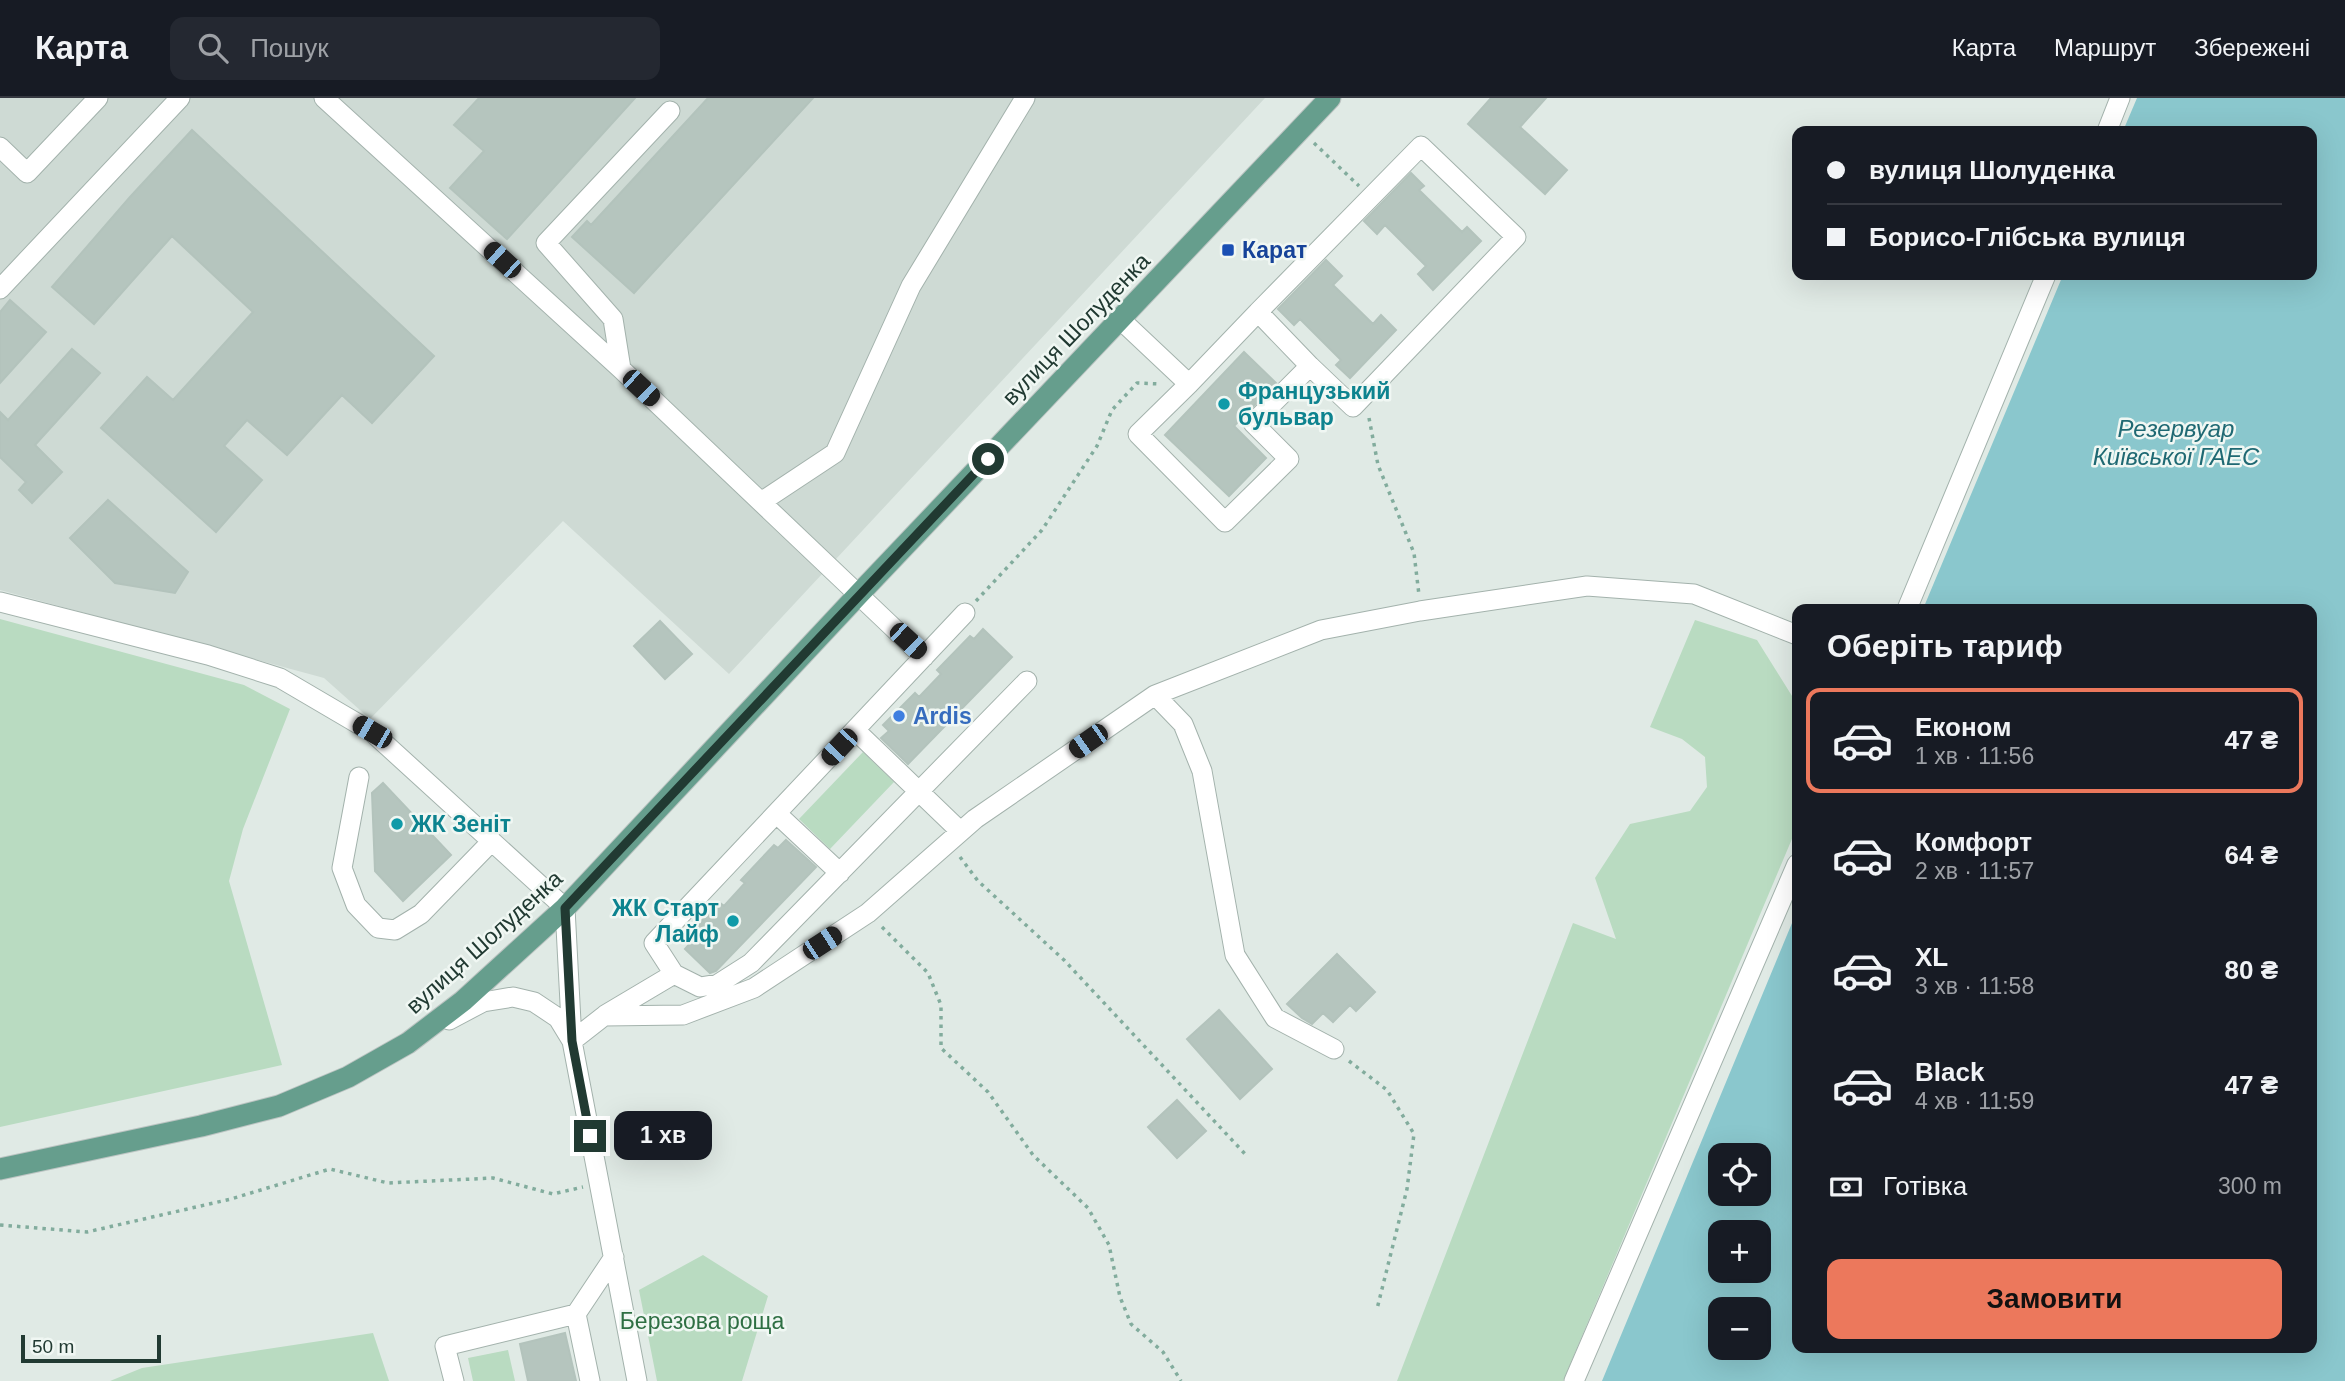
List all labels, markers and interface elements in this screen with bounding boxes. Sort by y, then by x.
search box [170,17,660,80]
text: Карта [35,29,128,66]
icon: search [194,29,232,67]
text: Пошук [250,33,329,63]
text: Карта [1952,34,2016,61]
text: Маршрут [2054,34,2156,61]
text: Збережені [2194,34,2310,61]
text: вулиця Шолуденка [1869,155,2115,185]
text: Борисо-Глібська вулиця [1869,222,2186,252]
place label: Карат [1242,237,1307,263]
car [480,238,525,282]
marker: Карат [1220,242,1236,258]
street label: вулиця Шолуденка [997,248,1155,410]
car [619,366,664,410]
place label: Французький бульвар [1238,378,1390,430]
marker: Французький бульвар [1216,396,1232,412]
water label: Резервуар Київської ГАЕС [2093,415,2260,470]
route start [972,443,1004,475]
car [886,619,931,663]
text: Оберіть тариф [1827,628,2063,664]
place label: Ardis [913,703,972,729]
marker: Ardis [891,708,907,724]
icon: car [1831,709,1894,772]
car [349,712,396,752]
text: Економ [1915,712,2011,742]
car [1065,720,1112,762]
car [817,724,862,770]
text: 47 ₴ [2225,725,2278,755]
text: 1 хв · 11:56 [1915,743,2034,769]
place label: ЖК Зеніт [410,811,511,837]
marker: ЖК Зеніт [389,816,405,832]
icon: car [1831,824,1894,887]
text: Комфорт [1915,827,2032,857]
text: 64 ₴ [2225,840,2278,870]
text: 2 хв · 11:57 [1915,858,2034,884]
street label: вулиця Шолуденка [401,865,567,1019]
place label: ЖК Старт Лайф [611,895,719,947]
marker: ЖК Старт Лайф [725,913,741,929]
car [799,923,846,963]
icon: car [1831,939,1894,1002]
text: XL [1915,942,1948,972]
text: 80 ₴ [2225,955,2278,985]
text: 3 хв · 11:58 [1915,973,2034,999]
icon: car [1831,1054,1894,1117]
text: Black [1915,1057,1984,1087]
text: 47 ₴ [2225,1070,2278,1100]
text: 4 хв · 11:59 [1915,1088,2034,1114]
callout: 1 хв [614,1112,712,1160]
route end [574,1120,606,1152]
text: 1 хв [640,1122,686,1148]
map controls [1708,1143,1771,1360]
button: locate [1708,1143,1771,1206]
icon: cash [1827,1168,1865,1206]
text: Готівка [1883,1171,1967,1201]
text: 300 m [2218,1173,2282,1199]
button: + [1708,1220,1771,1283]
button: Замовити [1827,1259,2282,1339]
button: − [1708,1297,1771,1360]
park label: Березова роща [620,1308,784,1334]
scale bar [21,1332,161,1364]
text: 50 m [32,1336,74,1357]

